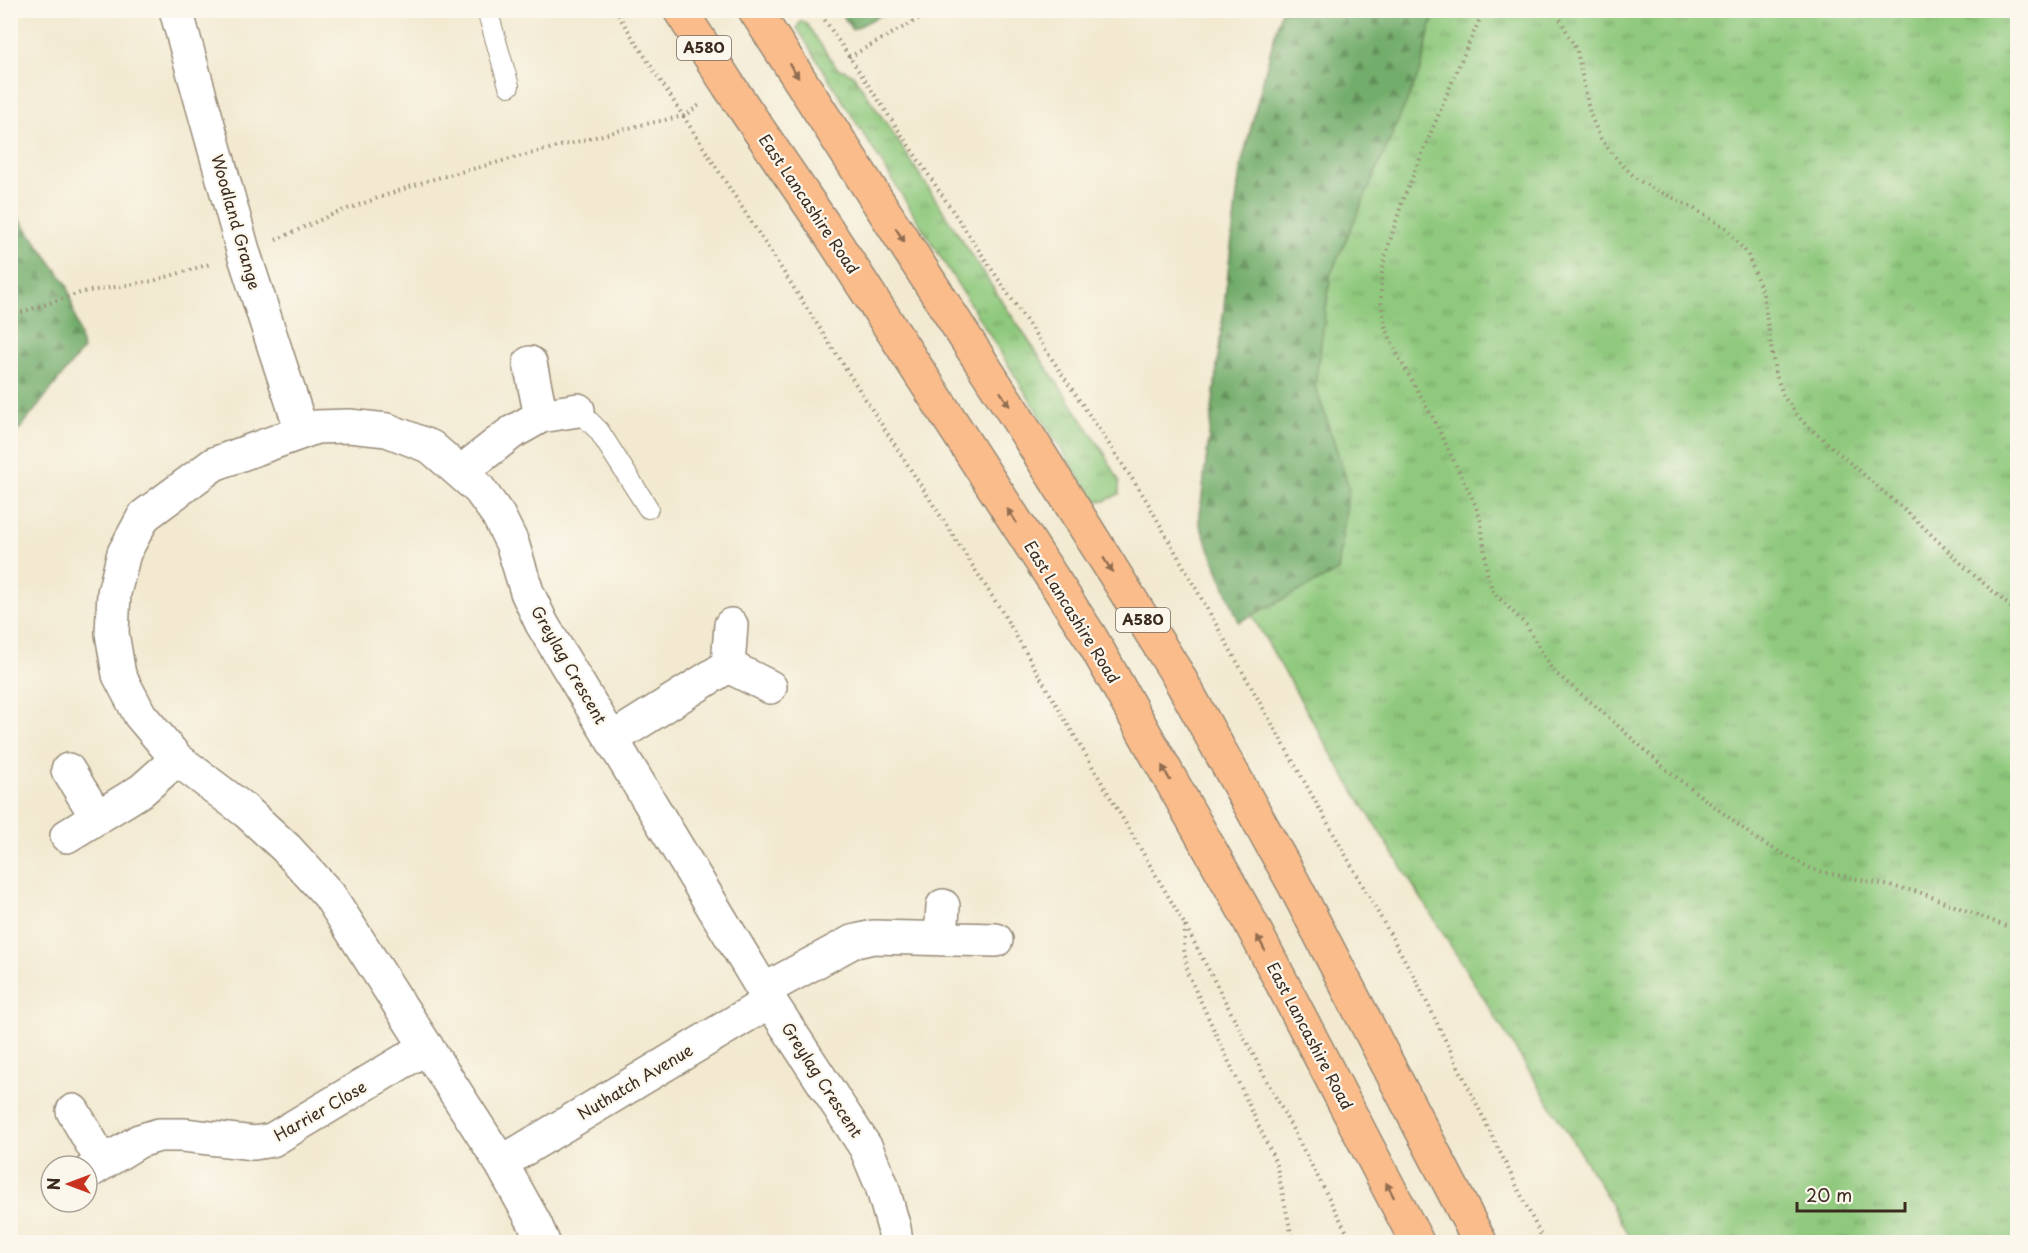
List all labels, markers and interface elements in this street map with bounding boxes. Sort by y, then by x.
road number: A580 [677,36,731,60]
one-way arrow [789,63,800,79]
street label: East Lancashire Road [754,129,866,278]
street label: Woodland Grange [206,151,268,292]
one-way arrow [894,227,905,243]
one-way arrow [999,391,1010,408]
one-way arrow [1006,508,1018,524]
street label: East Lancashire Road [1019,535,1127,687]
one-way arrow [1103,557,1114,573]
street label: Greylag Crescent [526,601,614,729]
road number: A580 [1116,608,1170,632]
one-way arrow [1161,764,1171,781]
one-way arrow [1256,934,1266,951]
street label: East Lancashire Road [1262,957,1360,1114]
street label: Greylag Crescent [777,1017,869,1142]
street label: Nuthatch Avenue [572,1037,697,1125]
street label: Harrier Close [269,1074,370,1146]
north arrow [39,1154,99,1214]
scale bar [1797,1175,1905,1213]
text: N [41,1178,65,1190]
text: 20 m [1806,1181,1852,1208]
one-way arrow [1385,1182,1395,1199]

